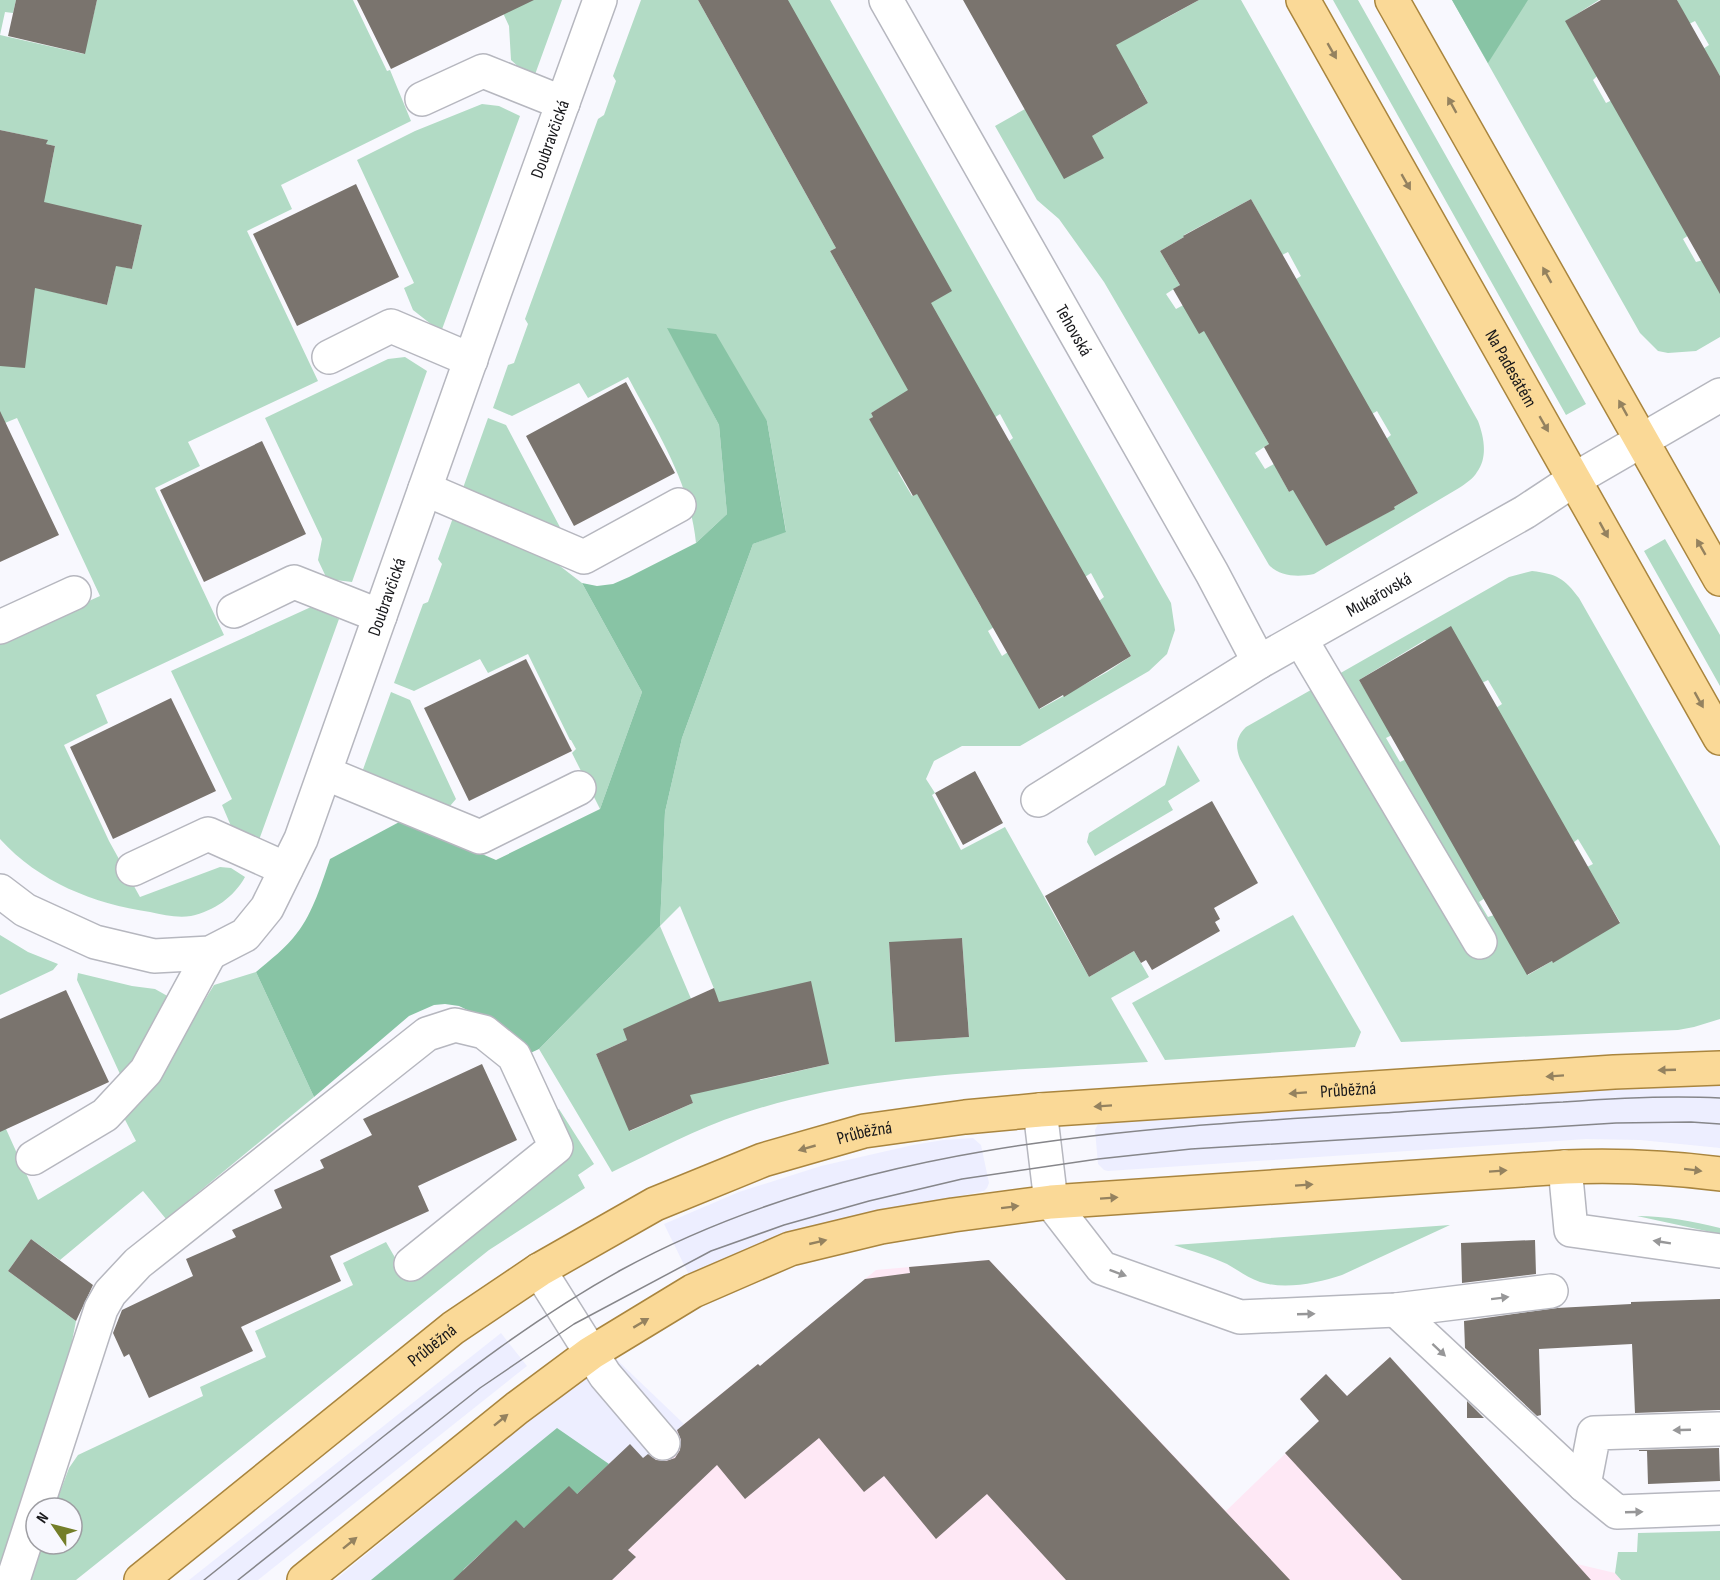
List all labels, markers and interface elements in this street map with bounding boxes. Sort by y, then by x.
one-way arrow [1327,43,1337,60]
street label: Doubravčická [527,97,574,181]
one-way arrow [1446,97,1457,113]
one-way arrow [1401,174,1411,191]
one-way arrow [1542,267,1553,283]
street label: Tehovská [1051,301,1096,360]
street label: Na Padesátém [1480,326,1541,411]
one-way arrow [1618,399,1628,416]
one-way arrow [1539,416,1549,433]
one-way arrow [1598,522,1609,538]
one-way arrow [1697,538,1707,555]
street label: Doubravčická [364,555,411,639]
street label: Mukařovská [1343,568,1415,622]
one-way arrow [1694,692,1704,709]
one-way arrow [1657,1066,1676,1075]
one-way arrow [1546,1071,1565,1081]
street label: Průběžná [1319,1078,1377,1102]
one-way arrow [1288,1088,1307,1098]
one-way arrow [1094,1101,1113,1111]
street label: Průběžná [834,1117,893,1149]
one-way arrow [798,1144,816,1153]
one-way arrow [1683,1166,1702,1175]
one-way arrow [1489,1167,1508,1176]
one-way arrow [1294,1180,1313,1189]
one-way arrow [1100,1193,1119,1203]
one-way arrow [1000,1203,1019,1212]
one-way arrow [809,1237,827,1247]
one-way arrow [1653,1237,1672,1246]
one-way arrow [1109,1269,1127,1279]
one-way arrow [1490,1293,1509,1302]
one-way arrow [1296,1309,1315,1318]
one-way arrow [633,1317,649,1328]
street label: Průběžná [404,1320,461,1371]
one-way arrow [1431,1343,1446,1357]
one-way arrow [493,1414,509,1427]
one-way arrow [1672,1426,1691,1435]
north arrow [24,1496,84,1556]
one-way arrow [1624,1507,1643,1516]
text: N [33,1509,53,1527]
one-way arrow [342,1537,358,1550]

